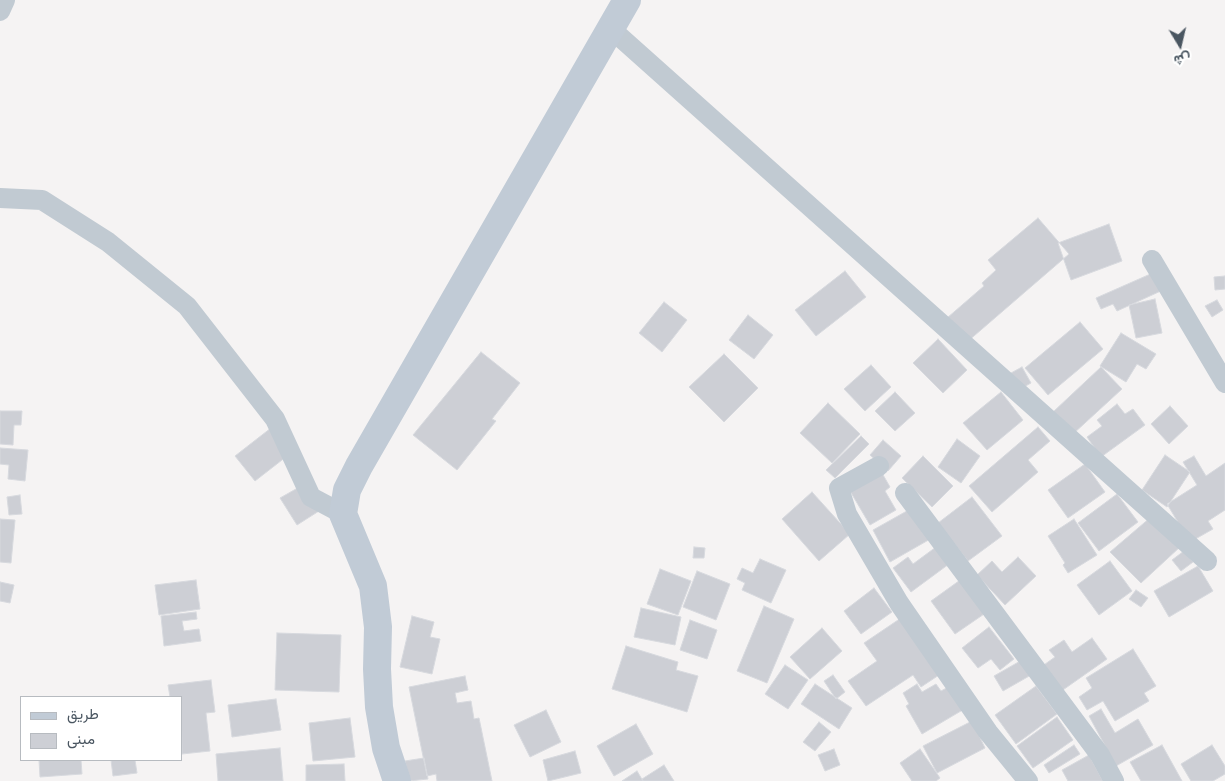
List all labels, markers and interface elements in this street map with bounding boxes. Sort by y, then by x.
north arrow [1155,20,1205,70]
text: ش [1173,50,1192,70]
legend [20,696,182,761]
text: طريق [67,704,99,723]
text: مبنى [67,729,95,748]

